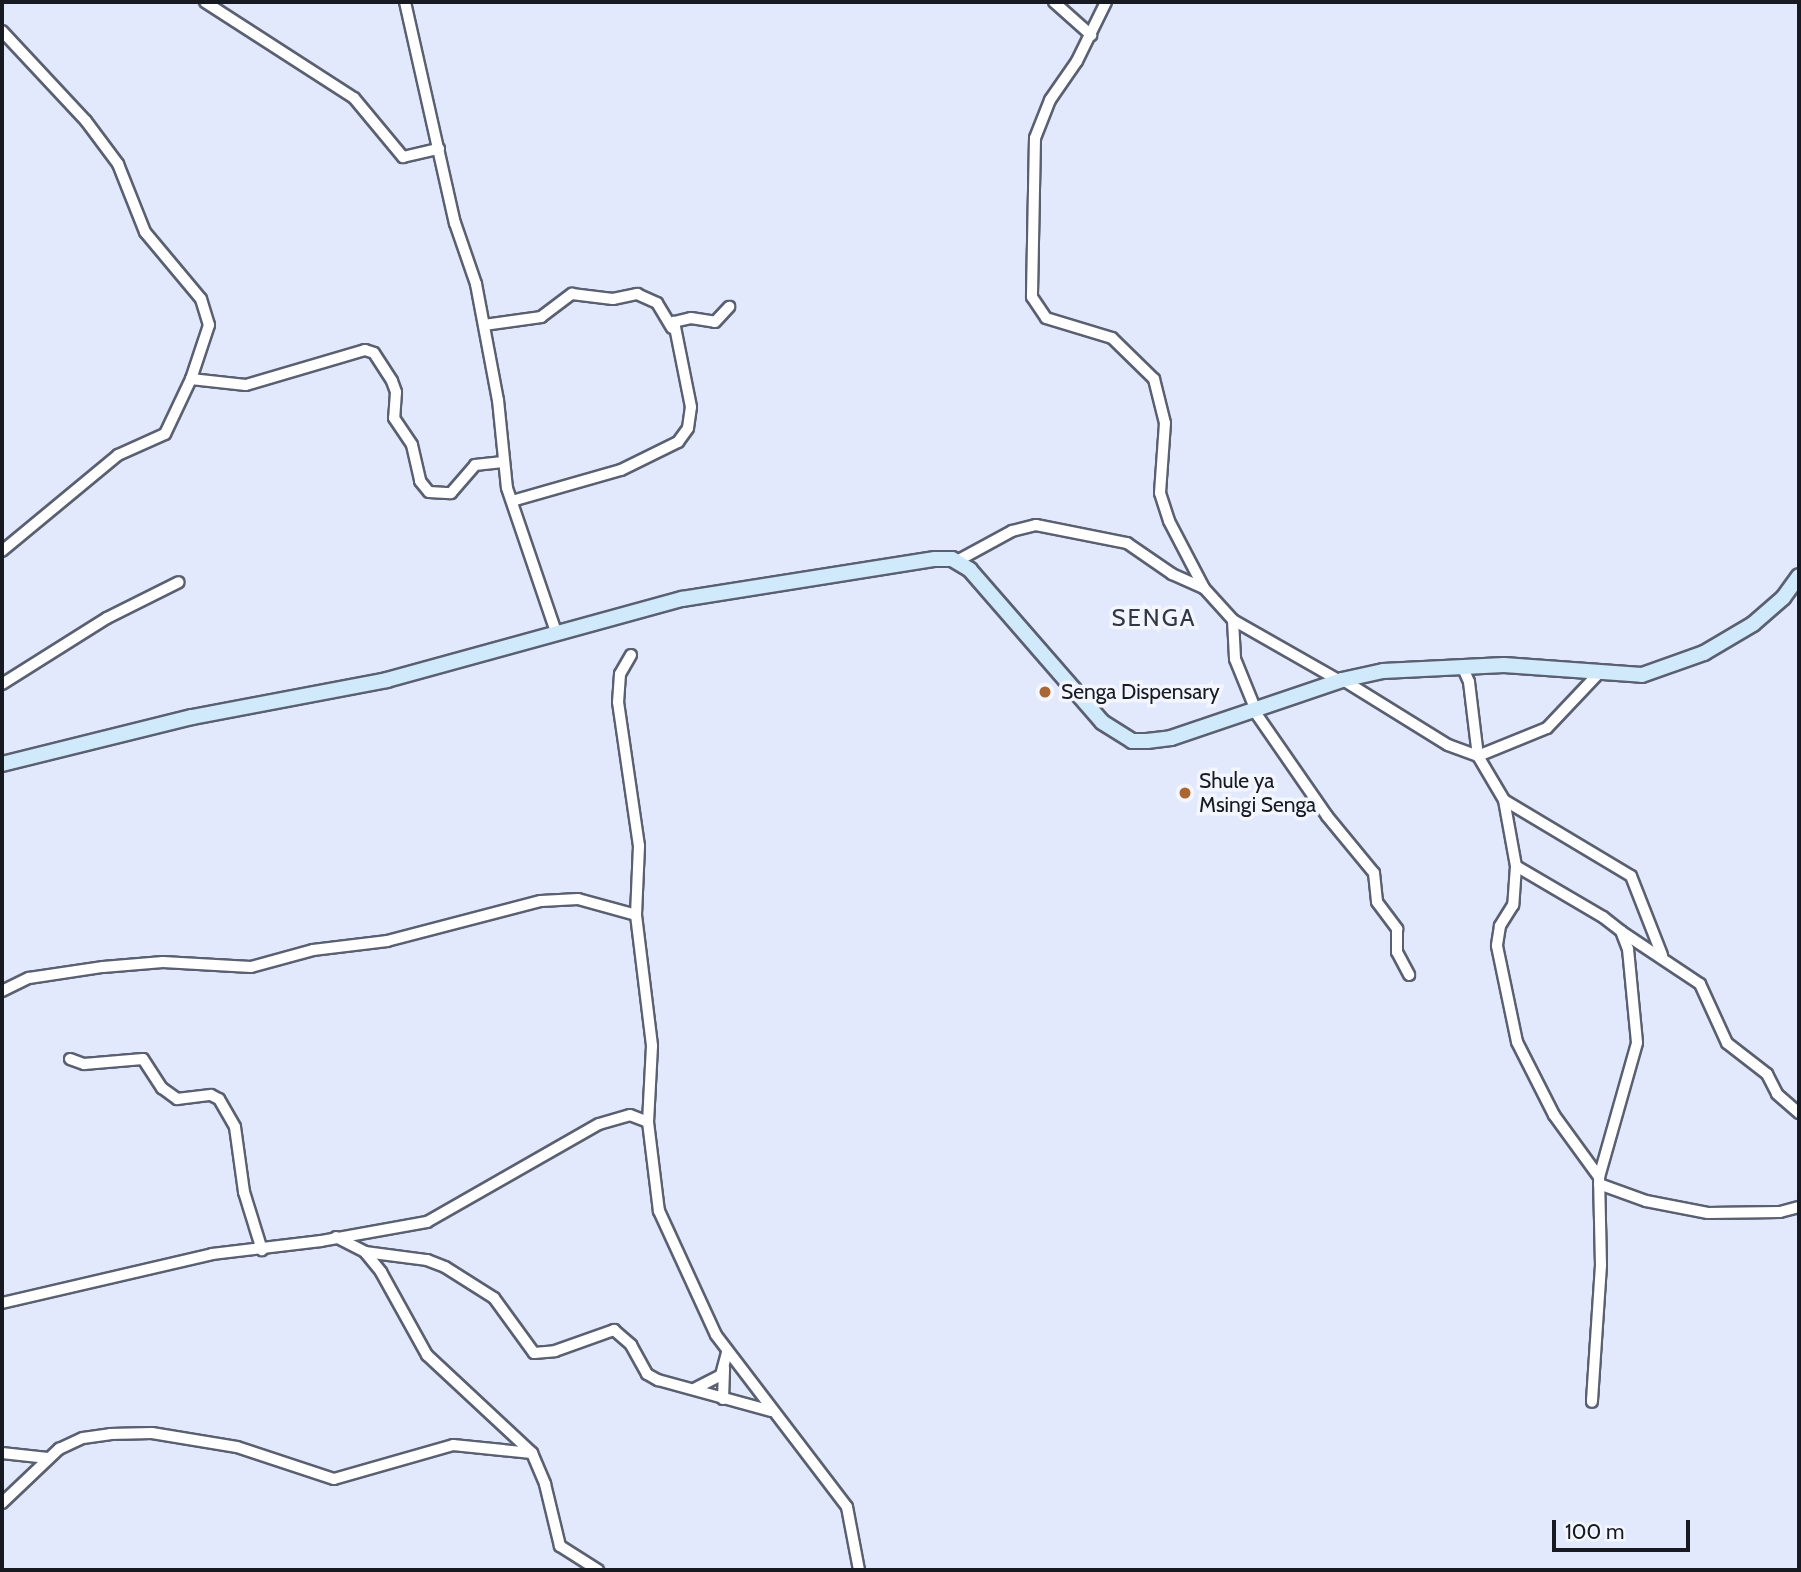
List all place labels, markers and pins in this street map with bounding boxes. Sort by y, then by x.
place label: Senga Dispensary [1061,679,1219,705]
marker: Senga Dispensary [1035,682,1055,702]
place label: Shule ya Msingi Senga [1199,768,1316,818]
marker: Shule ya Msingi Senga [1177,785,1193,801]

